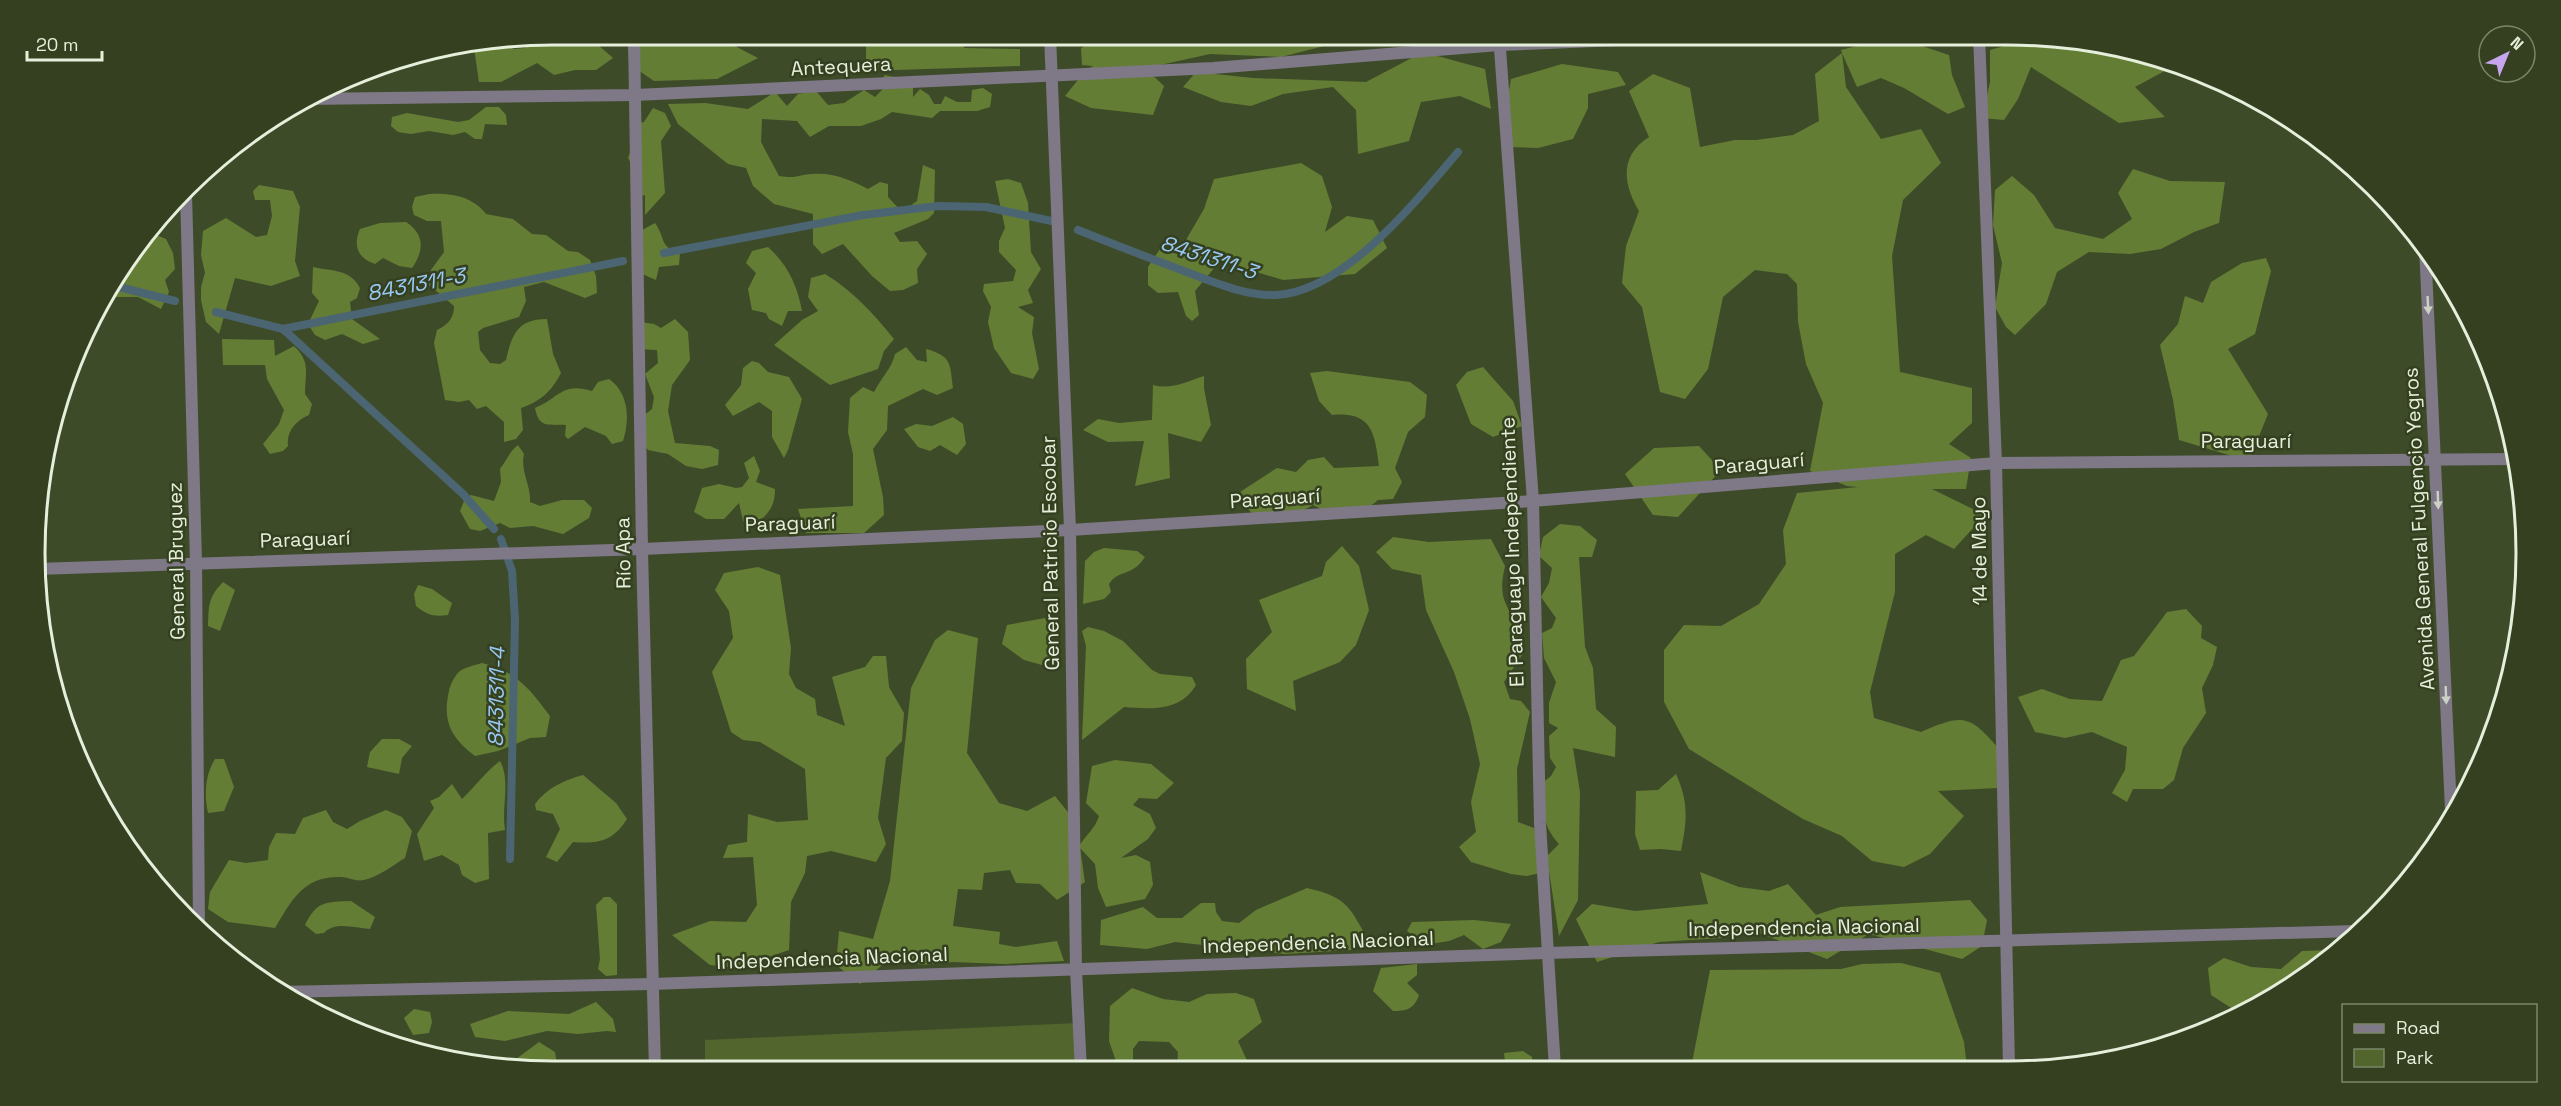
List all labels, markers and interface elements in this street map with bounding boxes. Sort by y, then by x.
scale bar [27,24,102,62]
north arrow [2477,24,2537,84]
text: N [2506,32,2528,55]
text: 20 m [36,33,79,56]
street label: Antequera [790,50,892,82]
water label: 8431311-3 [1157,229,1264,286]
water label: 8431311-3 [365,261,471,307]
one-way arrow [2424,296,2433,315]
street label: Avenida General Fulgencio Yegros [2398,367,2440,691]
street label: El Paraguayo Independiente [1494,417,1530,687]
street label: Paraguarí [2201,428,2291,454]
street label: General Patricio Escobar [1035,436,1065,670]
street label: Paraguarí [1713,446,1805,480]
street label: General Bruguez [162,482,190,640]
street label: Paraguarí [1229,482,1321,514]
one-way arrow [2433,491,2443,510]
street label: 14 de Mayo [1965,496,1993,606]
street label: Paraguarí [744,508,836,538]
street label: Río Apa [609,517,637,589]
street label: Paraguarí [259,524,351,554]
water label: 8431311-4 [482,646,510,747]
one-way arrow [2441,685,2450,704]
street label: Independencia Nacional [1688,912,1920,942]
street label: Independencia Nacional [1202,925,1434,959]
street label: Independencia Nacional [716,941,948,975]
legend [2342,1004,2537,1082]
text: Road [2396,1016,2440,1039]
text: Park [2396,1046,2434,1069]

